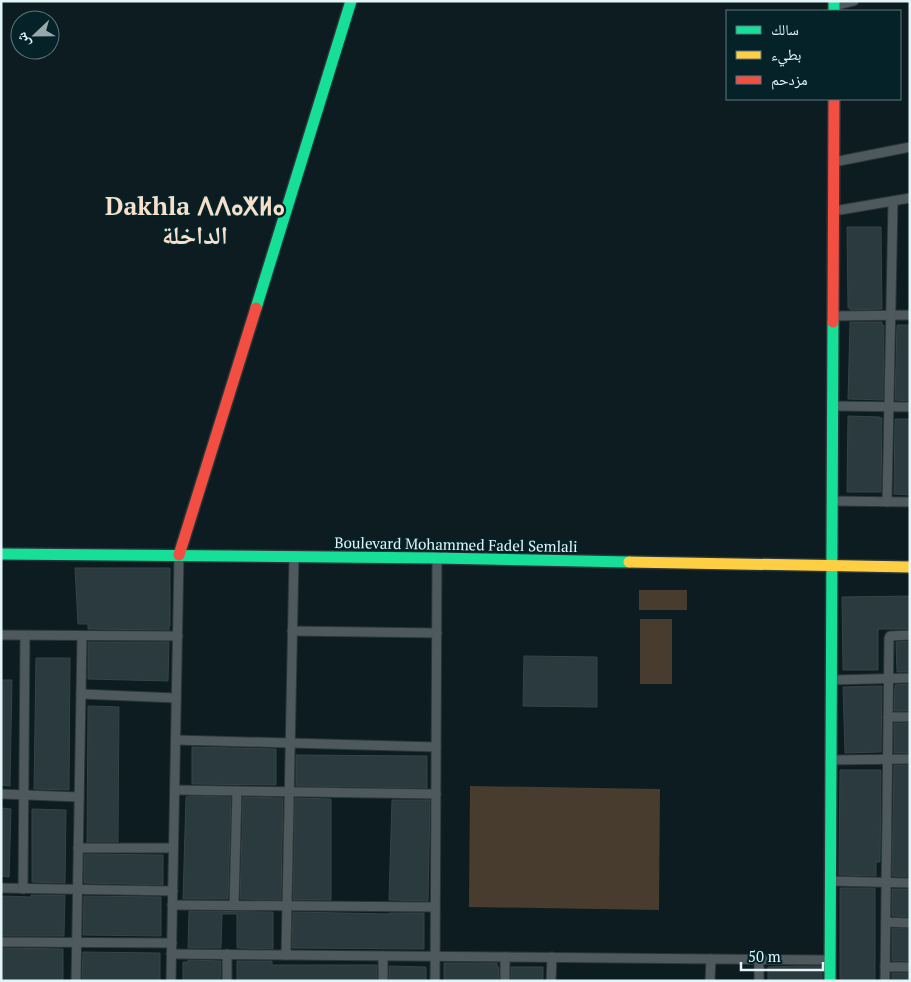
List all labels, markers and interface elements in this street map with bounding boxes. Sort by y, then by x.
north arrow [10,10,60,60]
legend [726,10,901,100]
text: سالك [771,19,799,39]
text: ش [11,29,34,51]
text: بطيء [771,44,801,67]
text: مزدحم [771,69,808,90]
district label: Dakhla ⴷⴷⴰⵅⵍⴰ الداخلة [105,189,285,251]
street label: Boulevard Mohammed Fadel Semlali [334,532,578,556]
scale bar [741,940,824,972]
text: 50 m [748,946,781,966]

